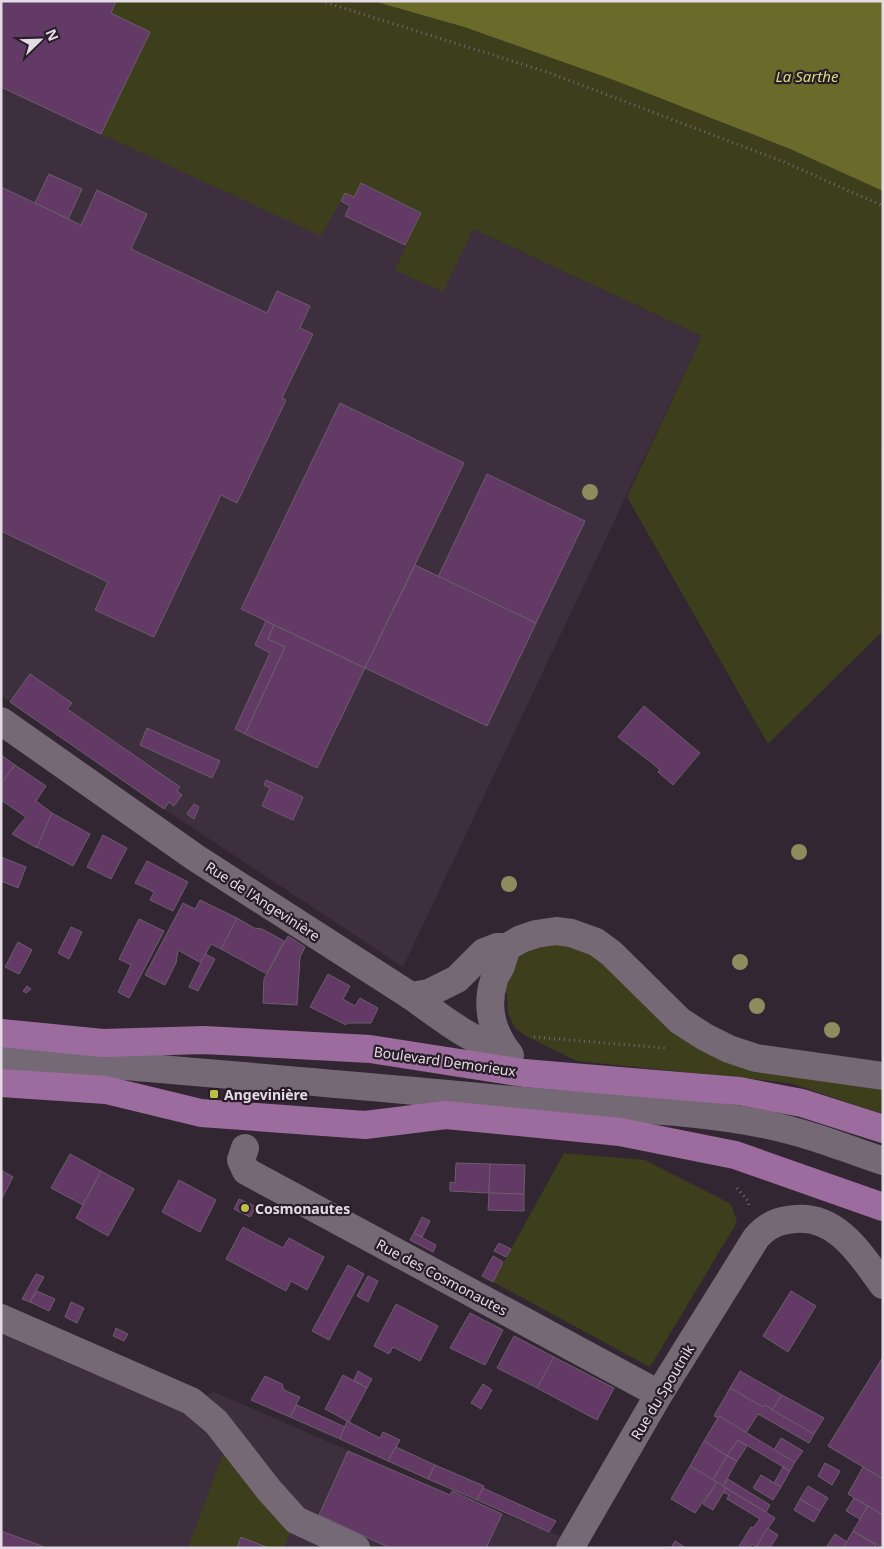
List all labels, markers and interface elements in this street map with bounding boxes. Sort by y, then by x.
north arrow [15,15,65,65]
text: N [41,26,63,44]
water label: La Sarthe [776,66,839,86]
street label: Rue de l'Angevinière [202,857,324,945]
street label: Boulevard Demorieux [373,1042,518,1080]
place label: Angevinière [224,1085,308,1104]
marker: Angevinière [208,1088,220,1100]
place label: Cosmonautes [255,1199,350,1218]
marker: Cosmonautes [239,1202,251,1214]
street label: Rue des Cosmonautes [373,1234,511,1320]
street label: Rue du Spoutnik [626,1340,698,1443]

